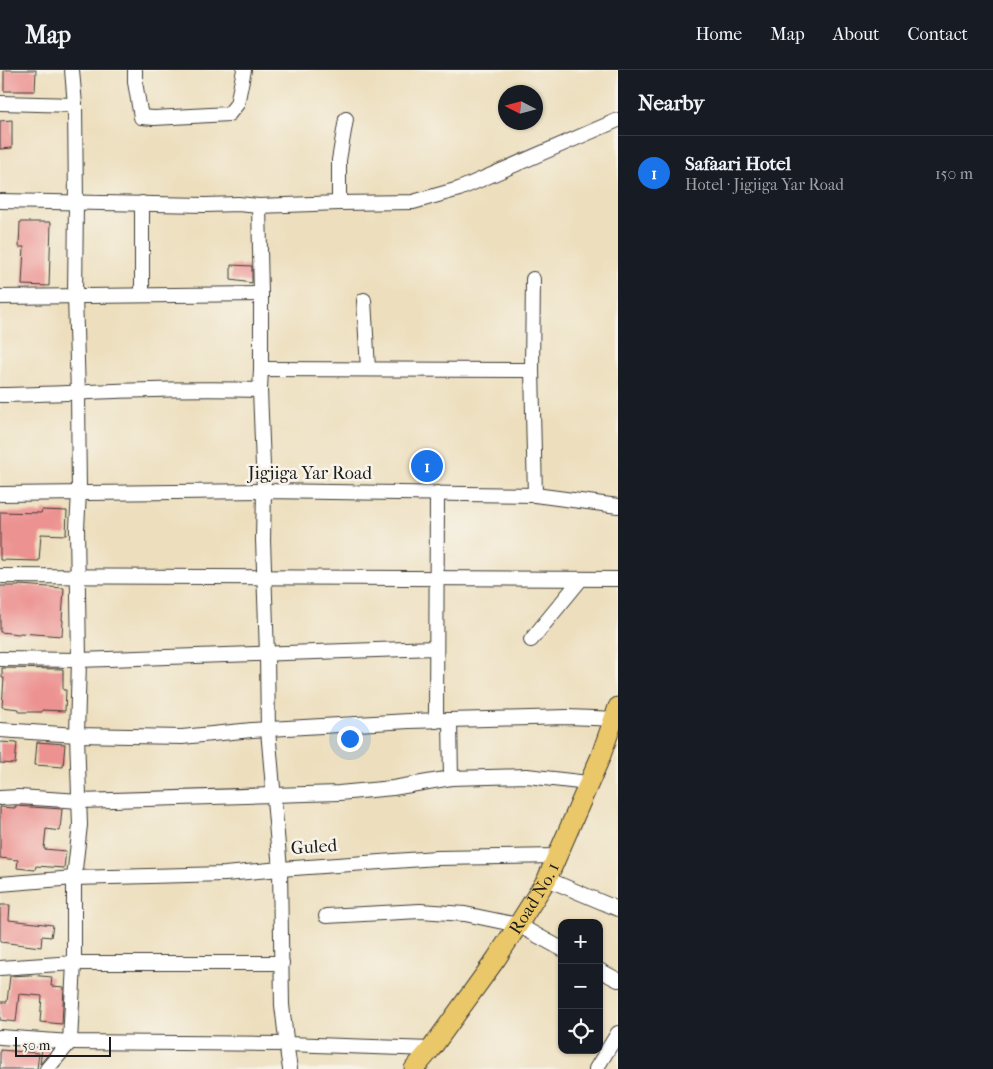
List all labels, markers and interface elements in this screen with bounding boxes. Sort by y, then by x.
text: Map [25,21,71,49]
text: Home [695,24,742,45]
text: Map [770,24,805,45]
text: About [833,24,879,45]
text: Contact [907,24,968,45]
north arrow [498,85,543,130]
text: Nearby [638,91,704,115]
text: Safaari Hotel [685,153,791,175]
text: 1 [651,164,657,183]
text: 150 m [935,164,973,183]
text: Hotel · Jigjiga Yar Road [685,175,844,194]
pin: 1 [411,447,443,485]
street label: Jigjiga Yar Road [246,463,372,484]
your location [337,726,363,752]
street label: Guled [290,835,338,859]
street label: Road No. 1 [504,859,563,938]
map controls [558,919,603,1054]
button: + [558,919,603,964]
button: − [558,964,603,1009]
button: locate [558,1009,603,1054]
scale bar [15,1034,111,1057]
text: 50 m [22,1037,50,1054]

